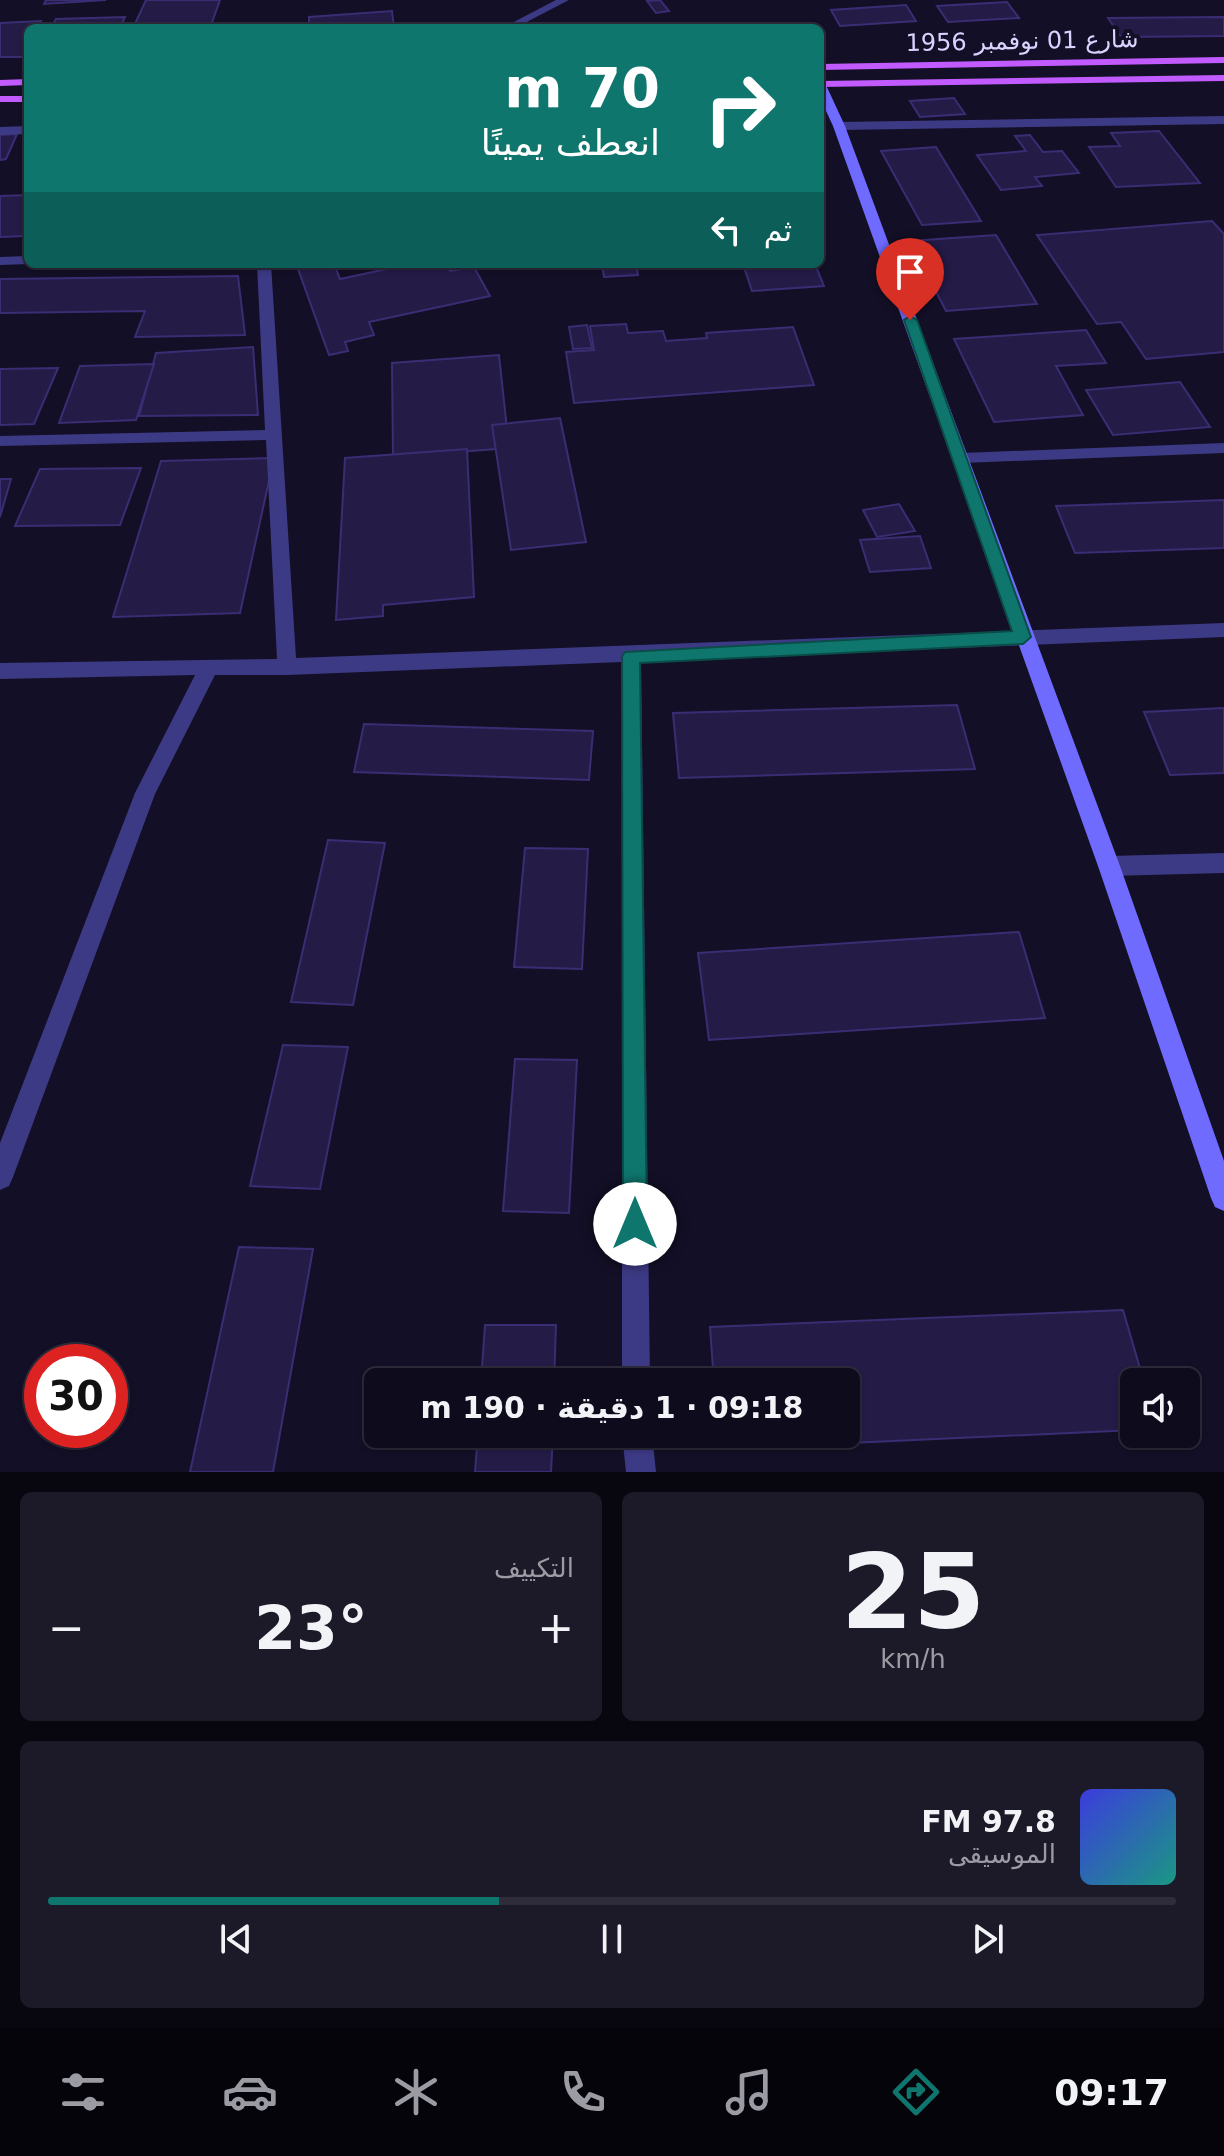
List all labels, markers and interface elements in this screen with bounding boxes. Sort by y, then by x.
street label: شارع 01 نوفمبر 1956 [905,25,1139,57]
text: 70 m [504,55,660,120]
icon: right [688,56,792,160]
text: انعطف يمينًا [481,122,660,163]
icon: left [704,208,748,252]
text: ثم [764,213,792,248]
pin [876,238,944,320]
icon: arrive [888,250,932,294]
position arrow [593,1182,677,1266]
speed limit sign: 30 [24,1344,128,1448]
map controls [1120,1368,1200,1448]
button: sound [1120,1368,1200,1448]
text: 09:18 · 1 دقيقة · 190 m [421,1390,803,1425]
text: 25 [841,1531,985,1653]
text: التكييف [494,1553,574,1583]
text: 23° [254,1593,368,1663]
text: − [48,1602,85,1653]
text: + [537,1602,574,1653]
text: km/h [880,1644,946,1674]
text: 97.8 FM [921,1804,1056,1839]
text: الموسيقى [948,1839,1056,1869]
icon: previous [214,1917,258,1961]
icon: pause [590,1917,634,1961]
icon: next [966,1917,1010,1961]
icon: filters [55,2064,111,2120]
icon: car [222,2064,278,2120]
icon: climate [388,2064,444,2120]
icon: phone [555,2064,611,2120]
icon: music [721,2064,777,2120]
icon: directions [888,2064,944,2120]
text: 09:17 [1054,2072,1169,2113]

